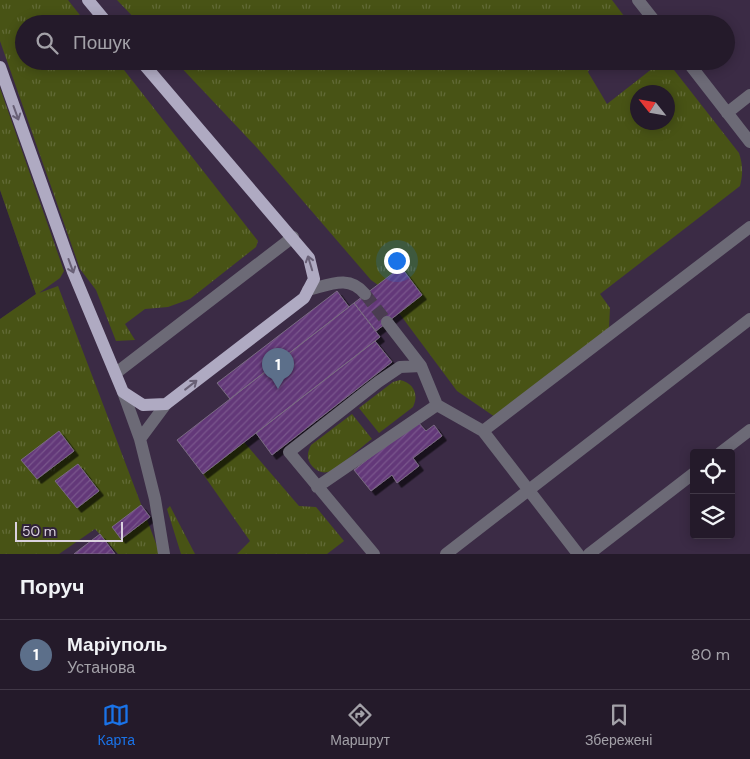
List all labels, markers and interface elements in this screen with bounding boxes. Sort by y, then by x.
search box [15,15,735,70]
icon: search [33,29,61,57]
text: Пошук [73,30,130,55]
north arrow [630,85,675,130]
one-way arrow [12,105,21,120]
your location [384,248,410,274]
one-way arrow [304,256,314,272]
one-way arrow [67,258,76,273]
pin: 1 [262,348,294,389]
one-way arrow [184,380,198,390]
map controls [690,449,735,539]
button: locate [690,449,735,494]
button: layers [690,494,735,539]
scale bar [15,519,122,542]
text: 50 m [22,522,56,540]
text: Поруч [20,573,84,601]
text: Маріуполь [67,632,167,657]
text: 1 [33,644,39,665]
text: 80 m [691,644,730,665]
text: Установа [67,657,135,678]
tab: Карта [98,701,135,749]
tab: Маршрут [330,701,390,749]
tab: Збережені [585,701,652,749]

